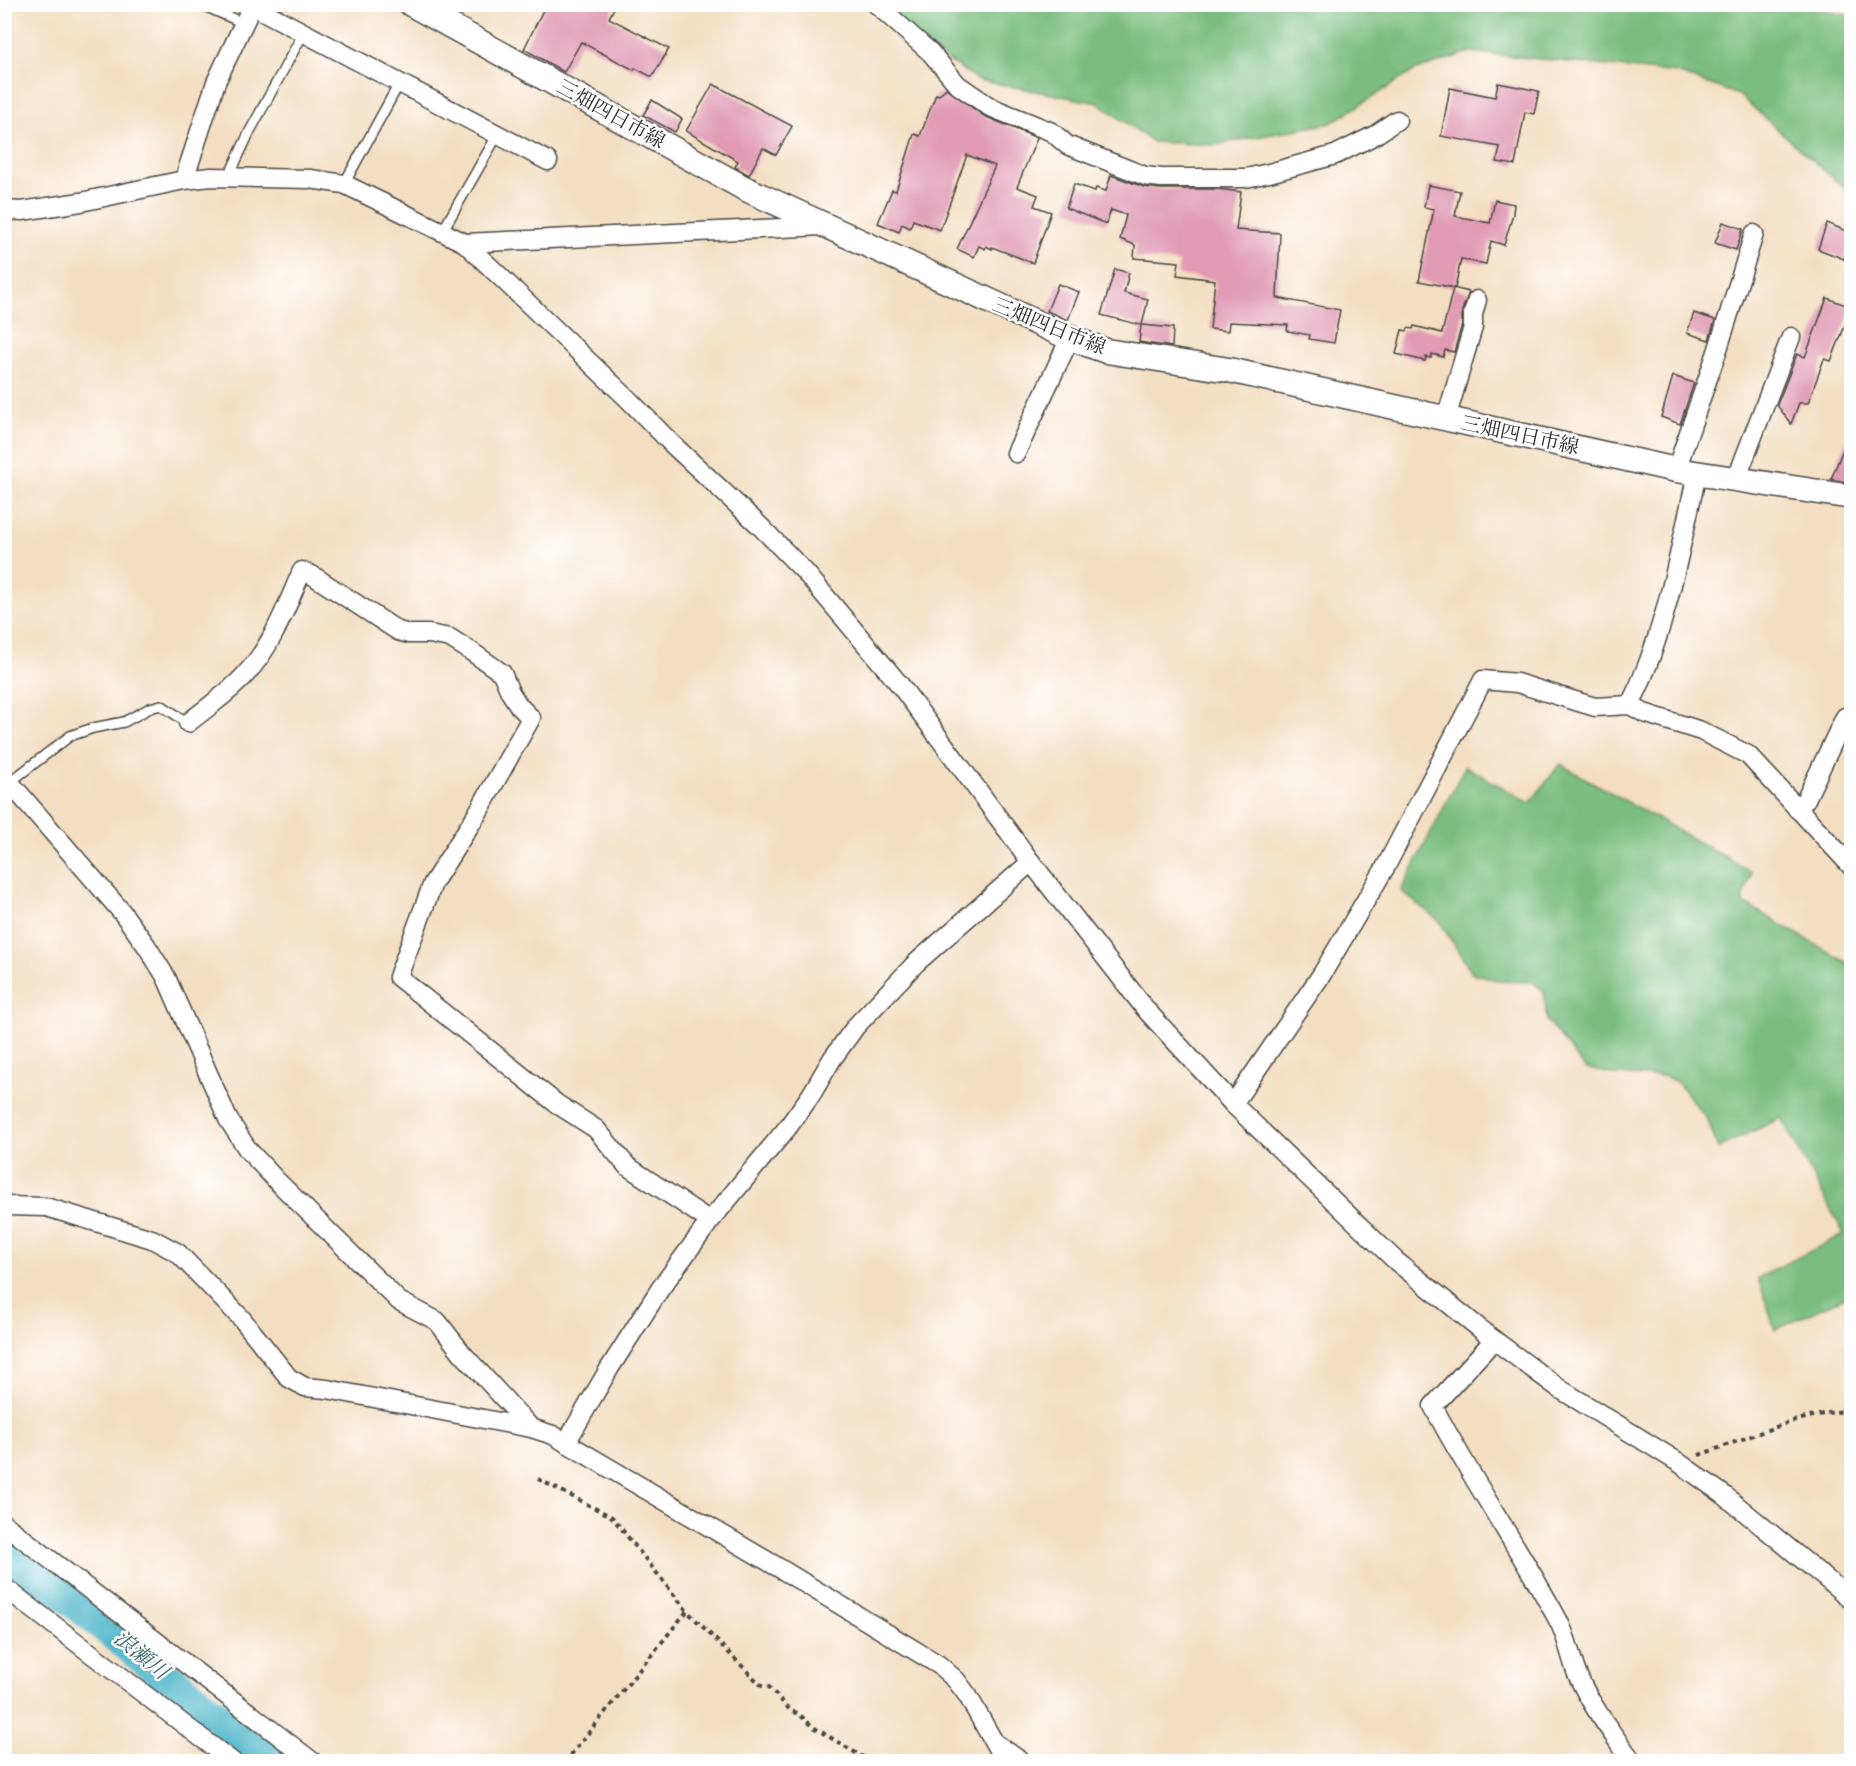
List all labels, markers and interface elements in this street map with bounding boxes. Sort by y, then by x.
street label: 三畑四日市線 [552,73,670,155]
street label: 三畑四日市線 [988,291,1110,361]
street label: 三畑四日市線 [1459,409,1581,461]
water label: 浪瀬川 [107,1624,176,1687]

